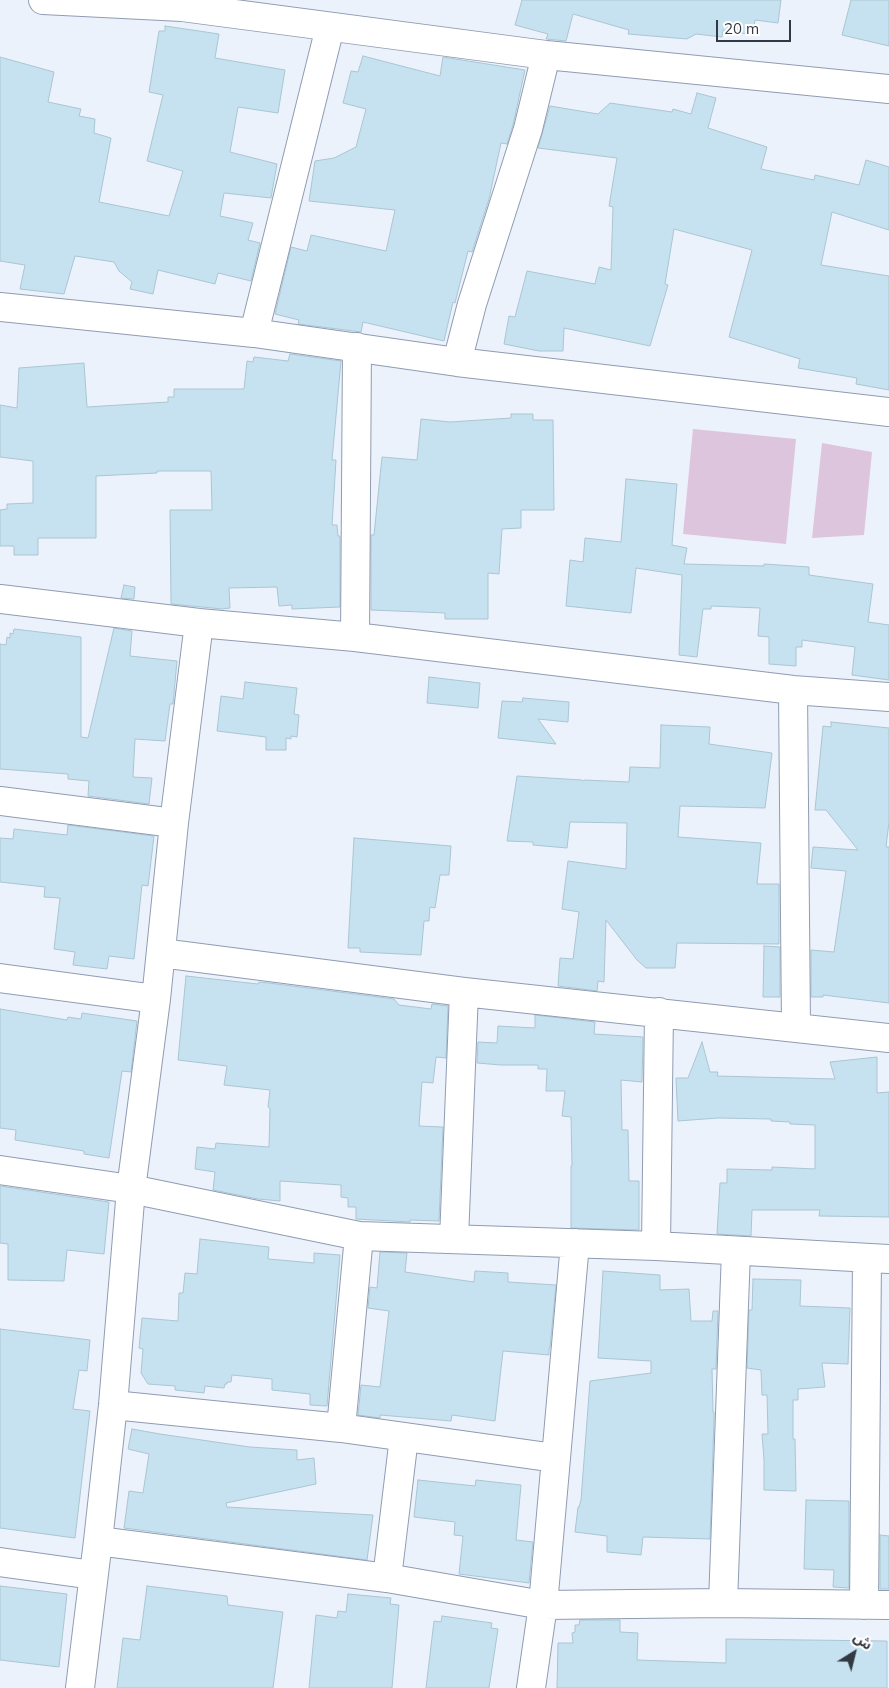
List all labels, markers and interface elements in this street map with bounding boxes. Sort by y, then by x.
scale bar [719,10,794,42]
text: 20 m [724,19,759,38]
north arrow [829,1628,879,1678]
text: ش [850,1628,876,1654]

